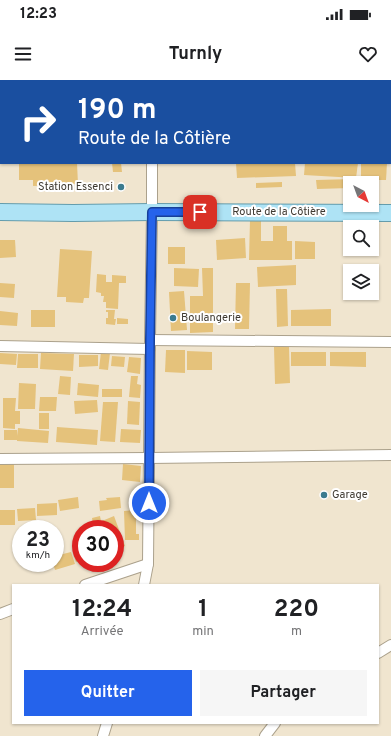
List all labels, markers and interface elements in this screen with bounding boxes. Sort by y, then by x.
text: 12:23 [20,5,57,24]
icon: menu [12,43,34,65]
text: Turnly [169,43,222,66]
icon: heart [357,43,379,65]
text: 190 m [78,93,156,129]
icon: right [12,96,64,148]
text: Route de la Côtière [78,128,231,151]
north arrow [343,176,379,212]
map controls [343,176,379,300]
place label: Station Essenci [38,180,113,194]
marker: Station Essenci [116,182,126,192]
pin [183,195,217,229]
icon: arrive [189,201,211,223]
street label: Route de la Côtière [232,205,326,219]
button: search [343,220,379,256]
button: layers [343,264,379,300]
place label: Boulangerie [181,311,241,325]
marker: Boulangerie [168,313,178,323]
position arrow [128,482,170,524]
place label: Garage [332,488,368,502]
marker: Garage [319,490,329,500]
speed limit sign: 30 [72,520,124,572]
text: 23 [26,528,50,554]
text: km/h [26,549,50,562]
text: 12:24 [72,595,132,625]
text: 1 [198,595,208,625]
text: 220 [274,595,319,625]
text: Arrivée [81,624,123,640]
text: min [192,624,214,640]
text: m [291,624,302,640]
button: Quitter [24,670,192,716]
button: Partager [200,670,367,716]

